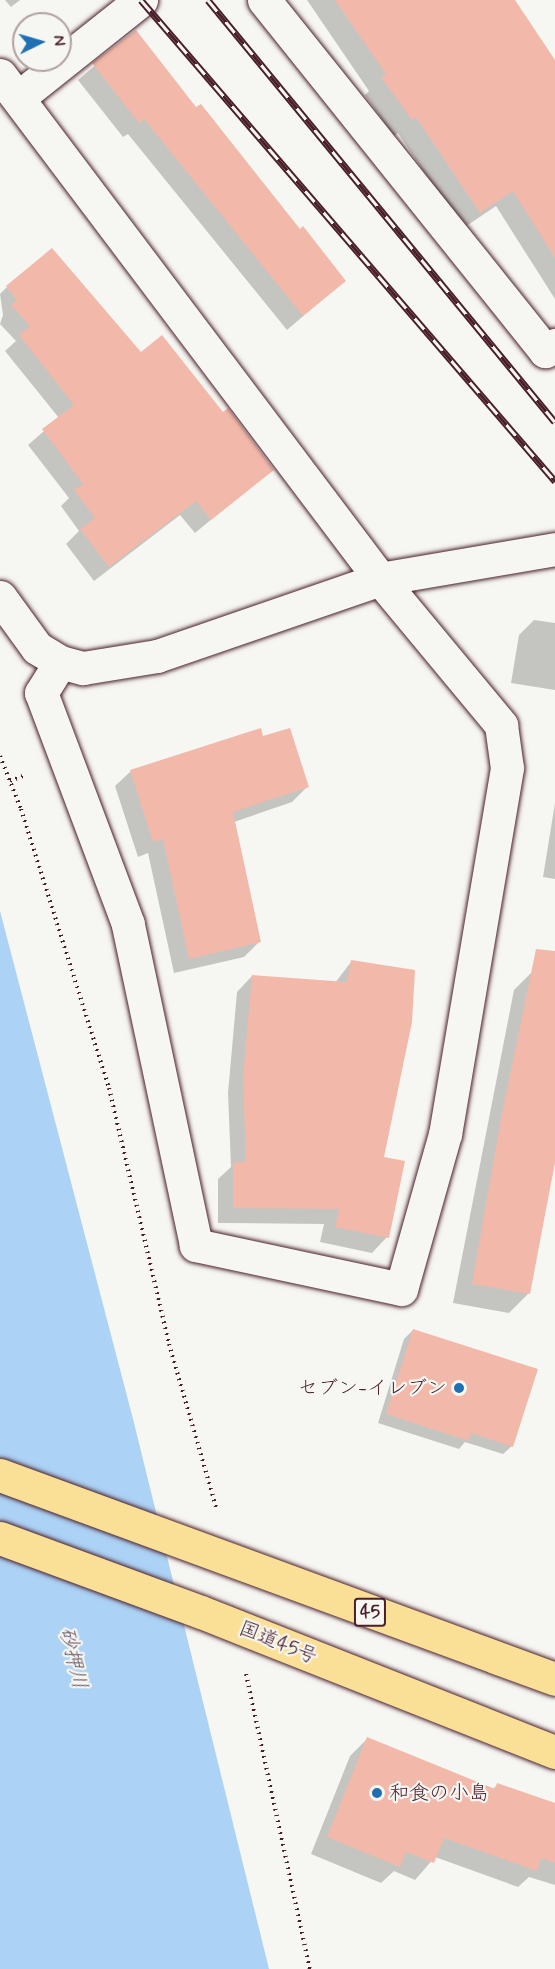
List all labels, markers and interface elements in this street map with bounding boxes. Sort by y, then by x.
north arrow [12,12,72,72]
text: N [48,34,69,47]
place label: セブン-イレブン [298,1376,447,1400]
marker: セブン-イレブン [452,1381,466,1395]
road number: 45 [354,1597,386,1627]
street label: 国道45号 [235,1616,321,1670]
water label: 砂押川 [54,1624,92,1692]
place label: 和食の小島 [389,1781,489,1805]
marker: 和食の小島 [370,1786,384,1800]

